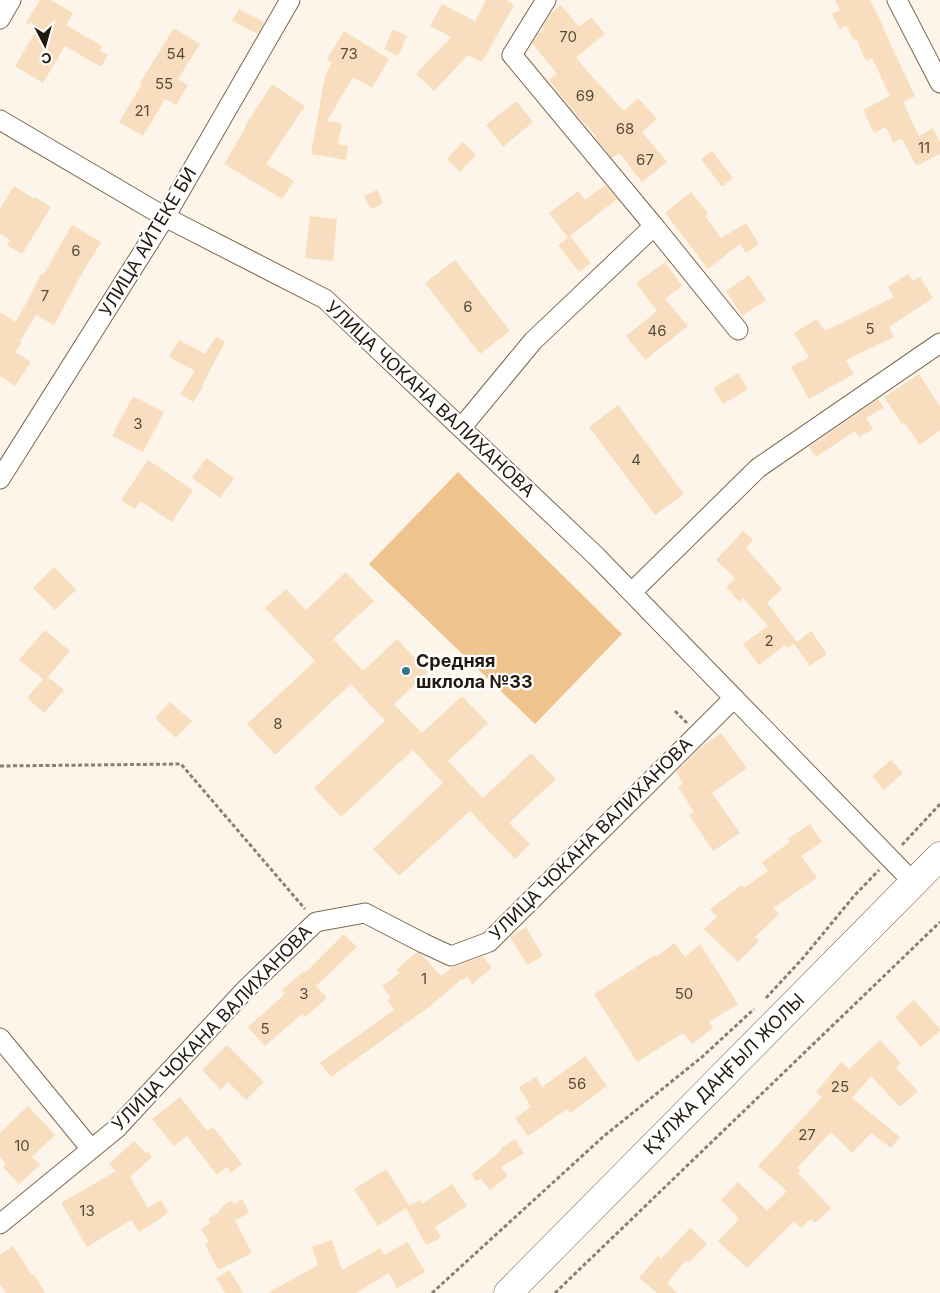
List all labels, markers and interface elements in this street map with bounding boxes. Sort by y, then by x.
north arrow [20,20,70,70]
house number: 70 [559,27,577,46]
house number: 54 [167,44,185,63]
house number: 73 [340,44,358,63]
text: С [40,49,52,67]
house number: 55 [155,74,173,93]
house number: 69 [576,86,594,105]
house number: 21 [134,101,150,120]
house number: 68 [616,119,634,138]
house number: 11 [918,138,930,157]
house number: 67 [636,150,654,169]
street label: УЛИЦА АЙТЕКЕ БИ [94,163,200,320]
house number: 6 [71,241,81,260]
house number: 7 [41,286,49,305]
street label: УЛИЦА ЧОКАНА ВАЛИХАНОВА [322,296,539,501]
house number: 6 [463,297,473,316]
house number: 5 [865,319,875,338]
house number: 46 [648,321,667,340]
house number: 3 [133,414,143,433]
house number: 4 [631,450,641,469]
house number: 2 [764,631,774,650]
place label: Средняя шклола №33 [416,650,533,692]
marker: Средняя шклола №33 [400,665,412,677]
house number: 8 [273,714,283,733]
street label: УЛИЦА ЧОКАНА ВАЛИХАНОВА [485,733,696,944]
street label: УЛИЦА ЧОКАНА ВАЛИХАНОВА [108,920,316,1135]
house number: 1 [421,969,427,988]
house number: 3 [299,984,309,1003]
house number: 50 [675,984,693,1003]
street label: ҚҰЛЖА ДАҢҒЫЛ ЖОЛЫ [639,989,808,1158]
house number: 5 [260,1019,270,1038]
house number: 56 [568,1074,586,1093]
house number: 25 [831,1077,849,1096]
house number: 27 [798,1125,816,1144]
house number: 10 [14,1136,30,1155]
house number: 13 [79,1201,95,1220]

